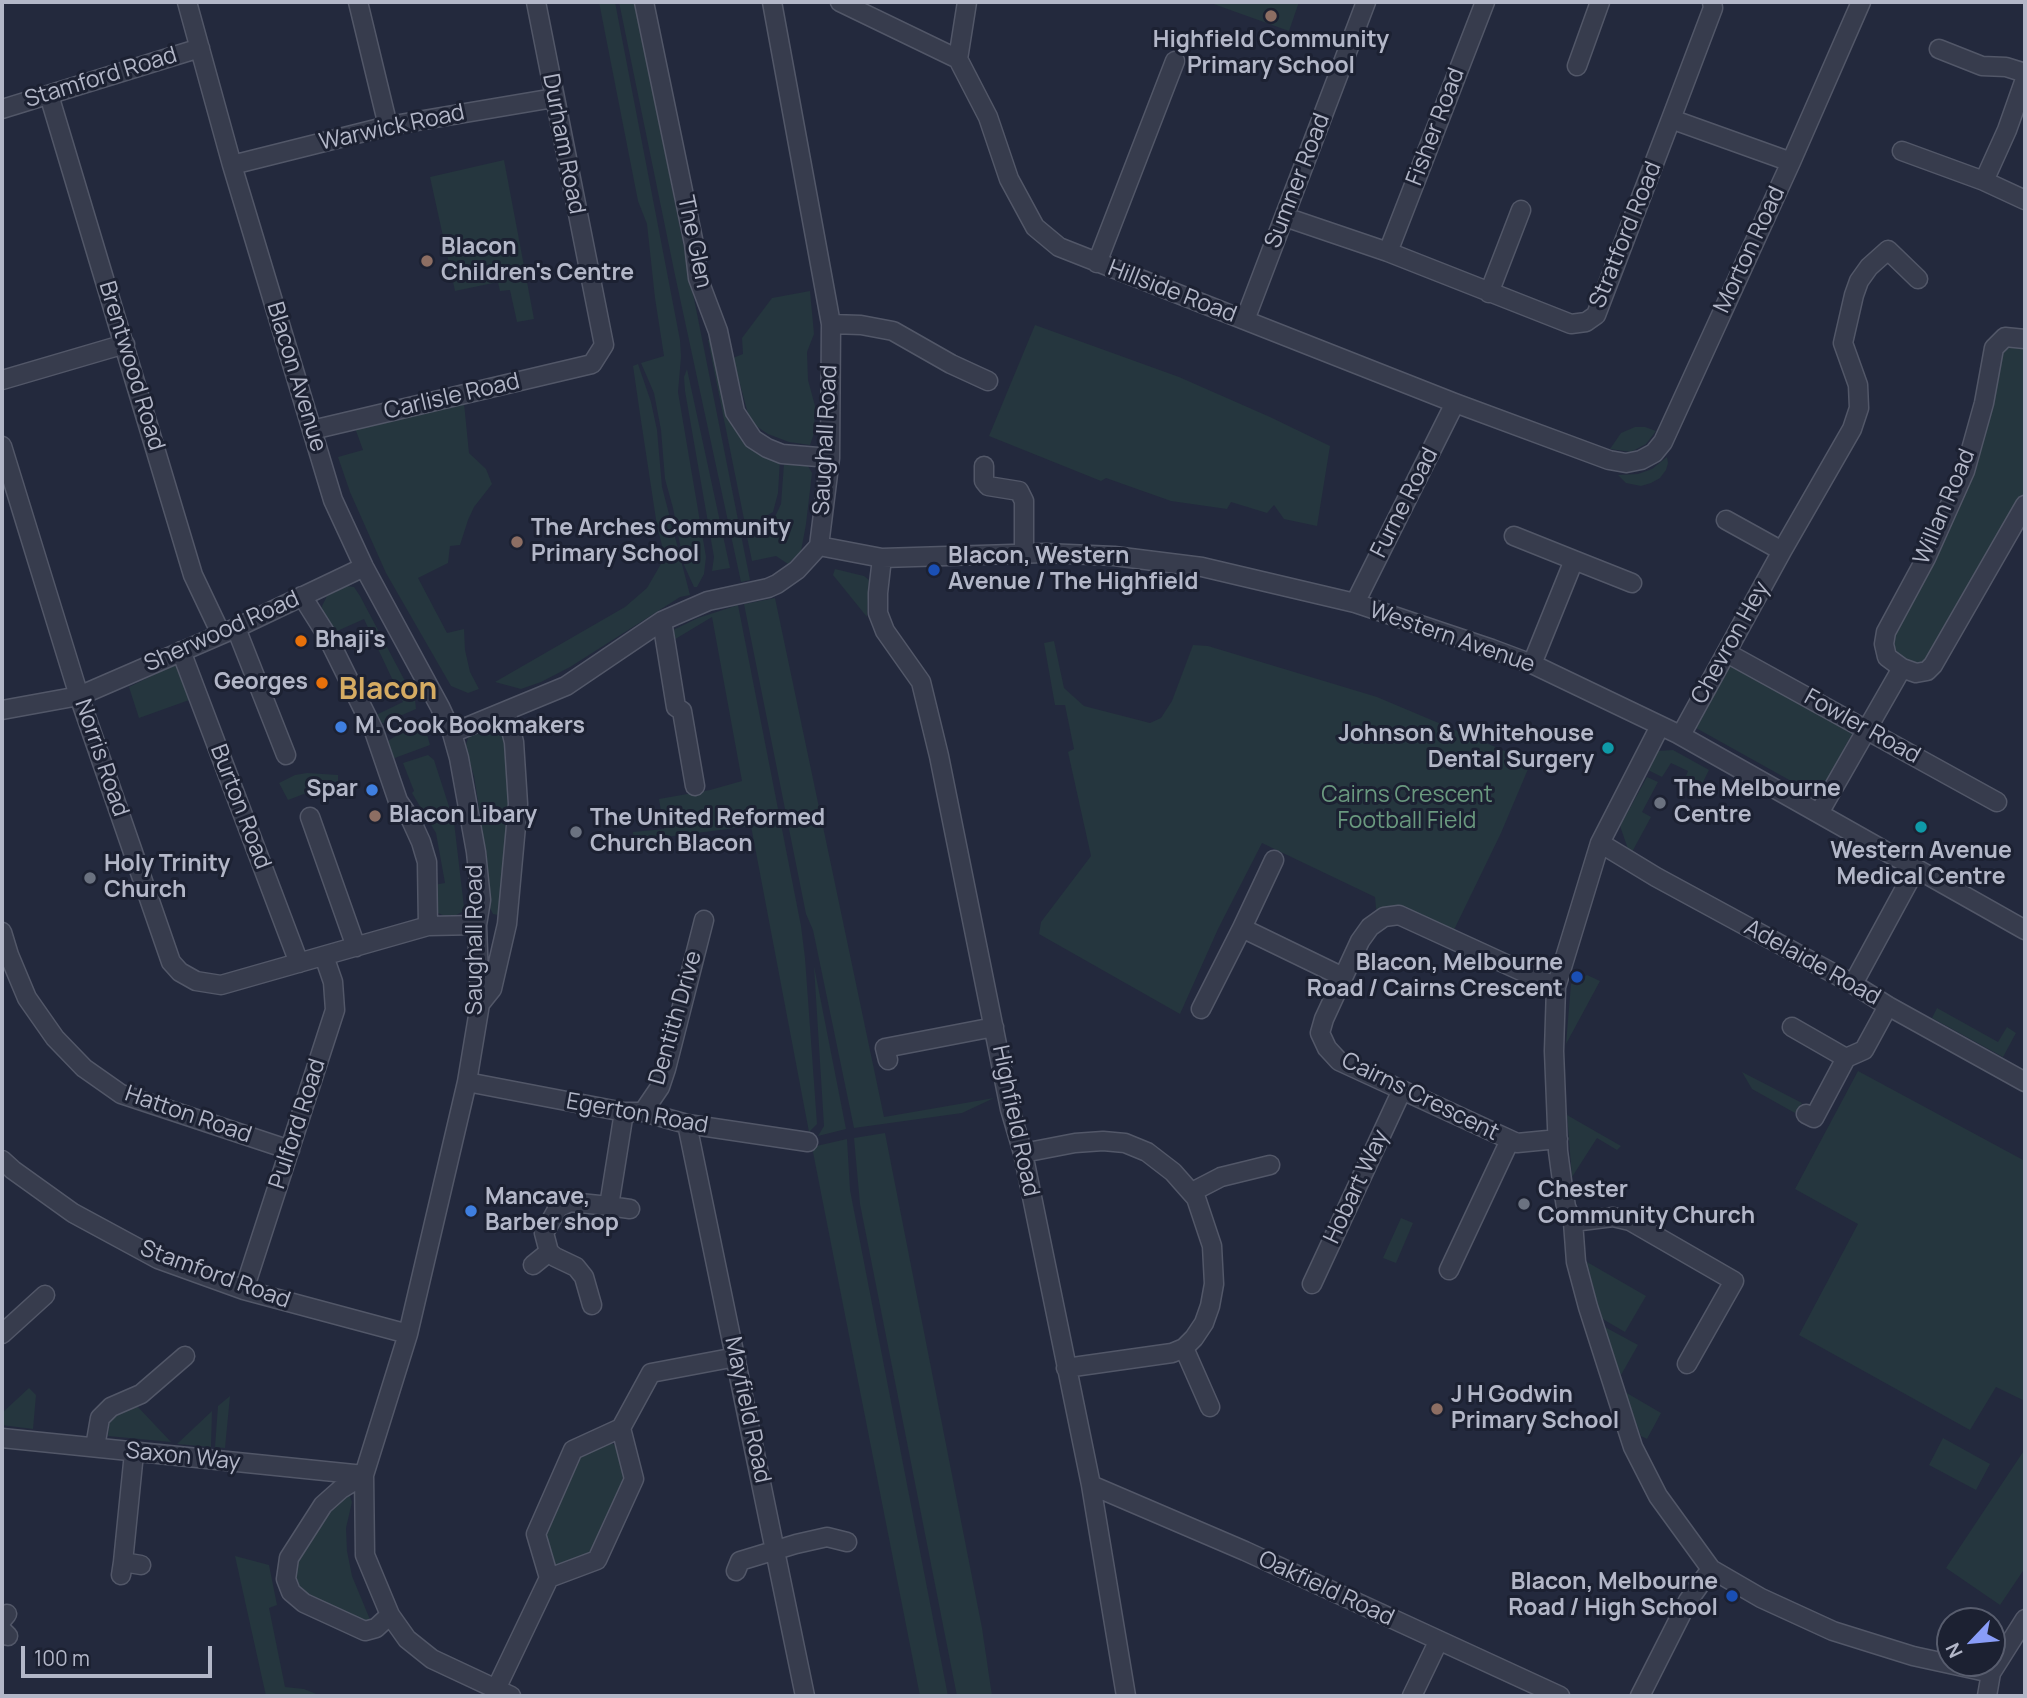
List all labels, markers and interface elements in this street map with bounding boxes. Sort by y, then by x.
marker: Highfield Community Primary School [1263,8,1279,24]
place label: Highfield Community Primary School [1153,27,1389,81]
street label: Stamford Road [22,42,180,114]
street label: Fisher Road [1401,64,1471,190]
street label: Durham Road [536,71,590,217]
street label: Warwick Road [317,99,467,157]
street label: Sumner Road [1260,110,1336,252]
street label: Stratford Road [1584,158,1668,312]
street label: Morton Road [1709,182,1791,318]
street label: The Glen [671,193,717,291]
place label: Blacon Children's Centre [441,234,634,288]
marker: Blacon Children's Centre [419,253,435,269]
street label: Hillside Road [1104,255,1240,329]
street label: Brentwood Road [92,278,170,454]
street label: Blacon Avenue [260,299,332,455]
street label: Saughall Road [808,364,844,516]
street label: Carlisle Road [382,368,522,426]
street label: Furne Road [1366,443,1444,563]
street label: Willan Road [1908,445,1982,569]
place label: The Arches Community Primary School [531,515,791,569]
marker: The Arches Community Primary School [509,534,525,550]
place label: Blacon, Western Avenue / The Highfield [948,543,1198,597]
marker: Blacon, Western Avenue / The Highfield [926,562,942,578]
street label: Chevron Hey [1686,577,1776,709]
street label: Sherwood Road [140,585,304,679]
street label: Western Avenue [1366,597,1538,679]
place label: Bhaji's [315,627,386,655]
marker: Bhaji's [293,633,309,649]
place label: Georges [214,669,308,697]
district label: Blacon [339,673,437,709]
marker: Georges [314,675,330,691]
street label: Fowler Road [1799,684,1925,770]
street label: Norris Road [68,696,134,820]
place label: M. Cook Bookmakers [355,713,585,741]
marker: M. Cook Bookmakers [333,719,349,735]
place label: Johnson & Whitehouse Dental Surgery [1338,721,1594,775]
marker: Johnson & Whitehouse Dental Surgery [1600,740,1616,756]
street label: Burton Road [204,741,276,873]
place label: Spar [306,776,358,804]
place label: The Melbourne Centre [1674,776,1841,830]
marker: Spar [364,782,380,798]
park label: Cairns Crescent Football Field [1321,782,1493,836]
marker: The Melbourne Centre [1652,795,1668,811]
place label: Blacon Libary [389,802,537,830]
place label: The United Reformed Church Blacon [590,805,825,859]
marker: Blacon Libary [367,808,383,824]
marker: Western Avenue Medical Centre [1913,819,1929,835]
marker: The United Reformed Church Blacon [568,824,584,840]
place label: Western Avenue Medical Centre [1830,838,2012,892]
place label: Holy Trinity Church [104,851,230,905]
street label: Saughall Road [462,865,490,1015]
marker: Holy Trinity Church [82,870,98,886]
street label: Adelaide Road [1739,914,1885,1012]
street label: Dentith Drive [644,948,708,1088]
place label: Blacon, Melbourne Road / Cairns Crescent [1307,950,1563,1004]
marker: Blacon, Melbourne Road / Cairns Crescent [1569,969,1585,985]
street label: Highfield Road [986,1043,1044,1199]
street label: Cairns Crescent [1337,1047,1503,1147]
street label: Pulford Road [264,1056,332,1192]
street label: Hatton Road [121,1080,255,1150]
street label: Egerton Road [564,1088,710,1140]
street label: Hobart Way [1319,1126,1395,1248]
place label: Chester Community Church [1538,1177,1755,1231]
place label: Mancave, Barber shop [485,1184,619,1238]
marker: Chester Community Church [1516,1196,1532,1212]
marker: Mancave, Barber shop [463,1203,479,1219]
street label: Stamford Road [136,1235,294,1315]
street label: Mayfield Road [718,1334,776,1486]
place label: J H Godwin Primary School [1451,1382,1619,1436]
marker: J H Godwin Primary School [1429,1401,1445,1417]
street label: Saxon Way [124,1437,242,1477]
street label: Oakfield Road [1254,1546,1398,1632]
place label: Blacon, Melbourne Road / High School [1508,1569,1718,1623]
marker: Blacon, Melbourne Road / High School [1724,1588,1740,1604]
north arrow [1936,1607,2006,1677]
scale bar [24,1632,215,1676]
text: N [1939,1638,1969,1662]
text: 100 m [34,1644,90,1672]

